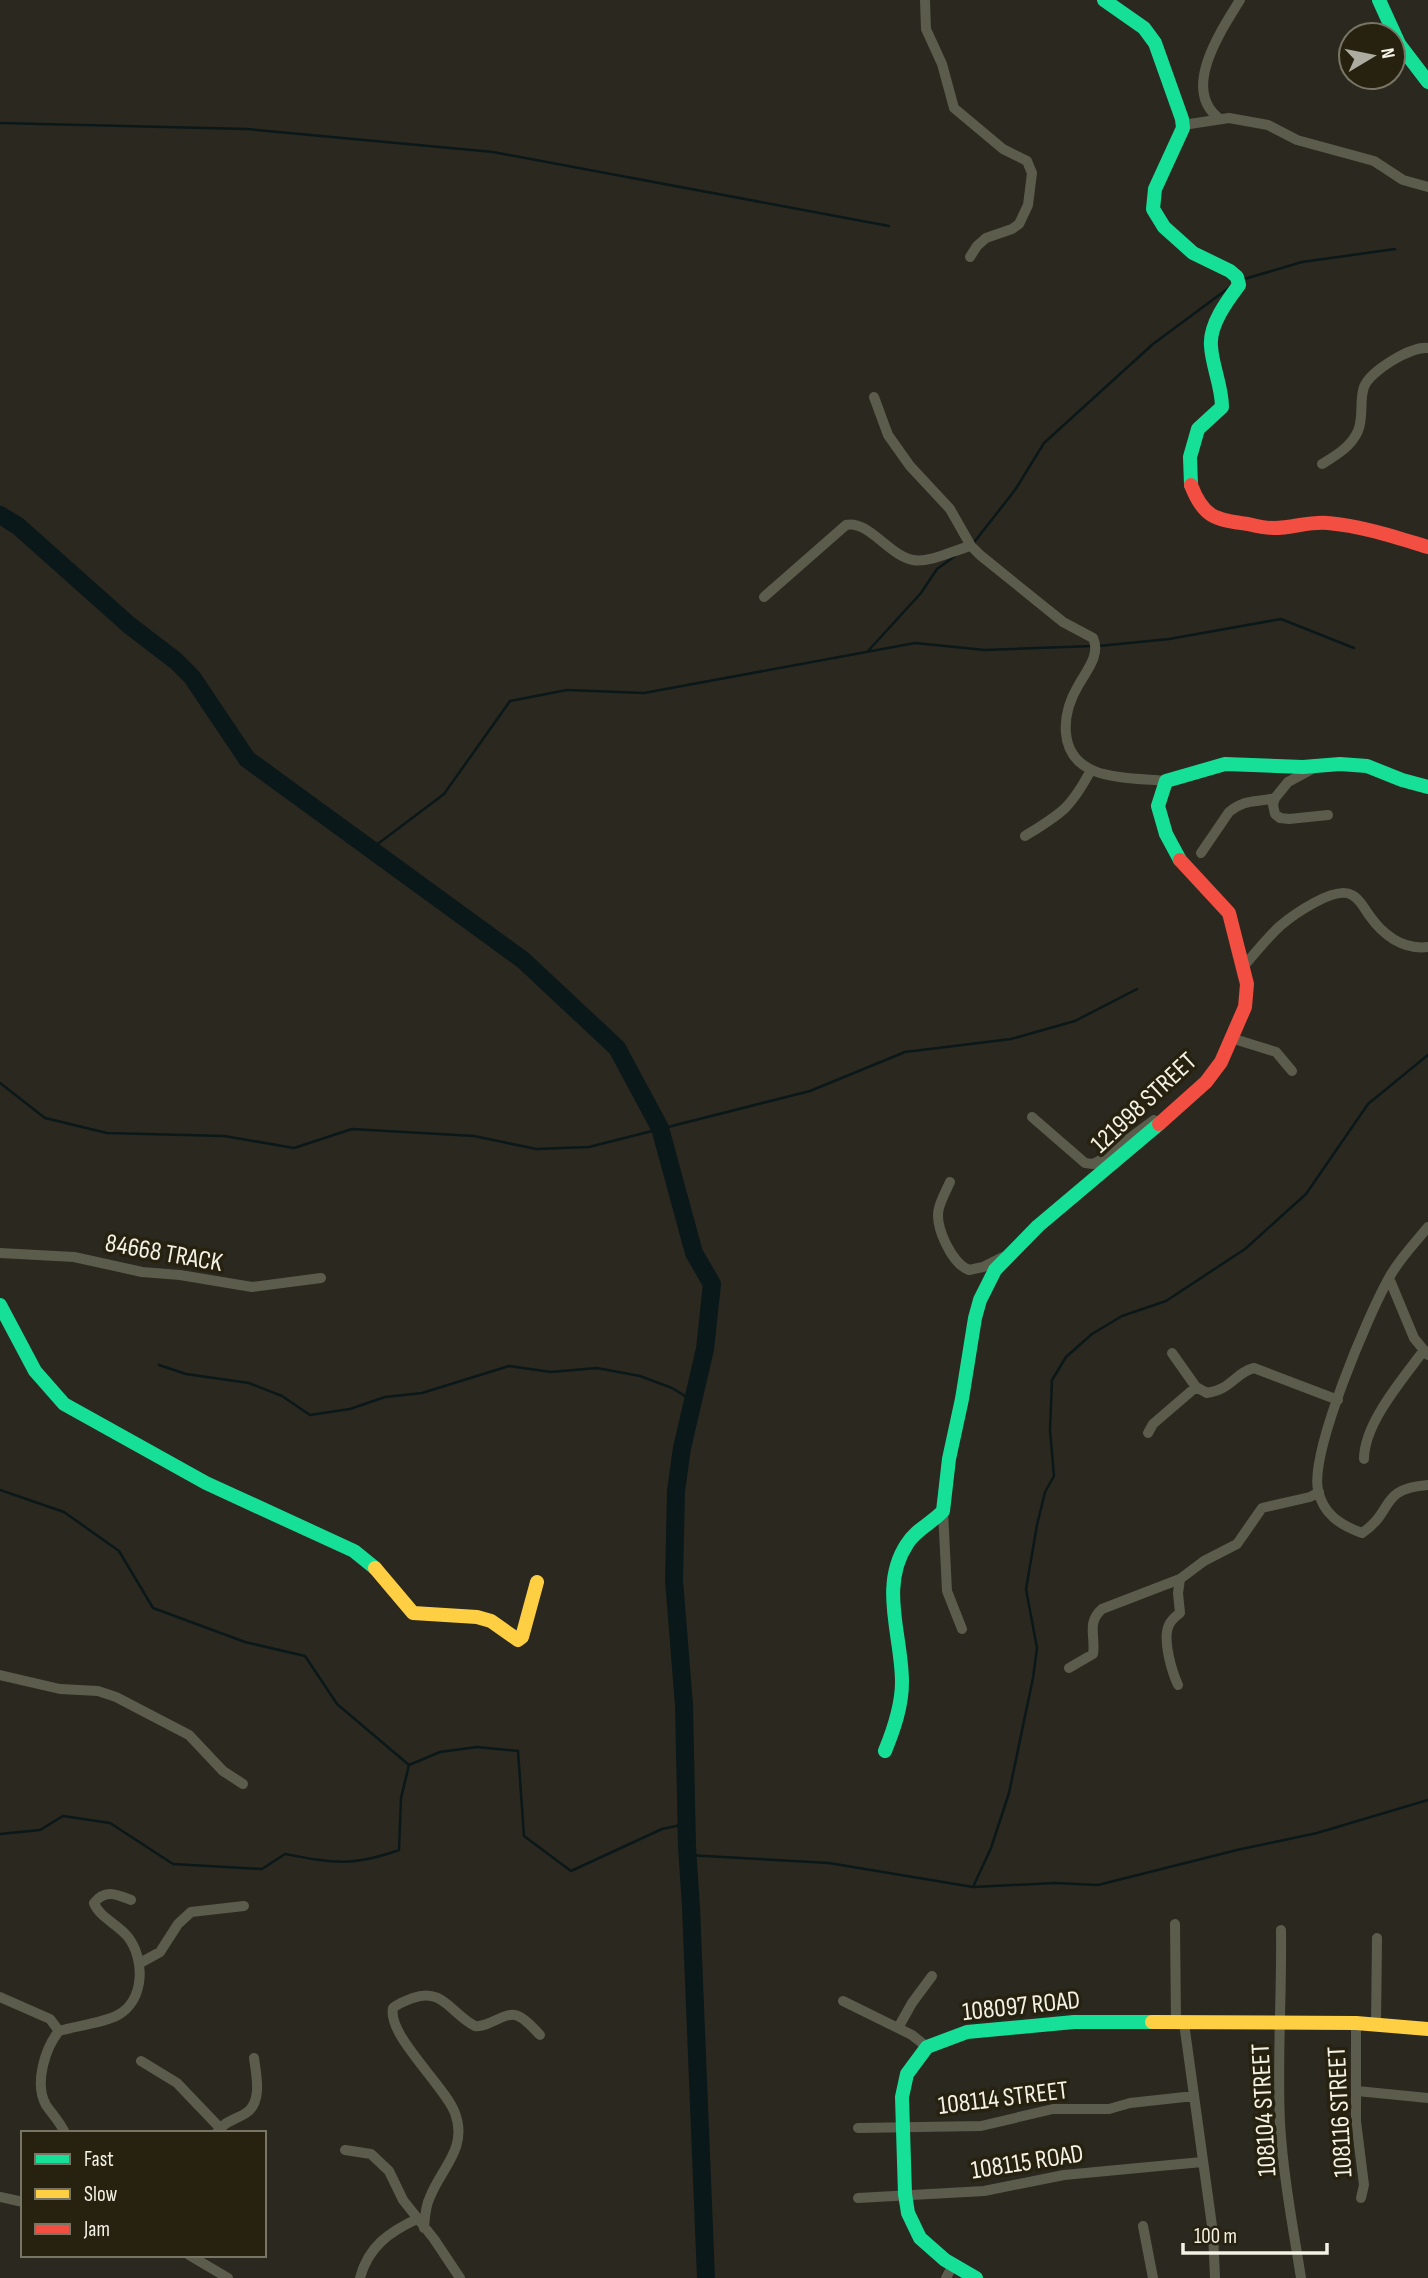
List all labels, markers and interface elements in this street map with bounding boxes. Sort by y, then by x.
north arrow [1337,21,1407,91]
text: N [1375,46,1399,60]
street label: 121998 STREET [1085,1046,1203,1160]
street label: 84668 TRACK [103,1228,225,1279]
street label: 108097 ROAD [961,1985,1082,2028]
street label: 108104 STREET [1246,2043,1283,2177]
street label: 108116 STREET [1322,2046,1359,2178]
street label: 108114 STREET [936,2075,1070,2122]
legend [21,2131,266,2257]
street label: 108115 ROAD [969,2138,1086,2187]
text: Fast [84,2147,114,2172]
text: Slow [84,2182,118,2207]
scale bar [1183,2212,1326,2256]
text: Jam [83,2217,110,2242]
text: 100 m [1194,2224,1237,2249]

